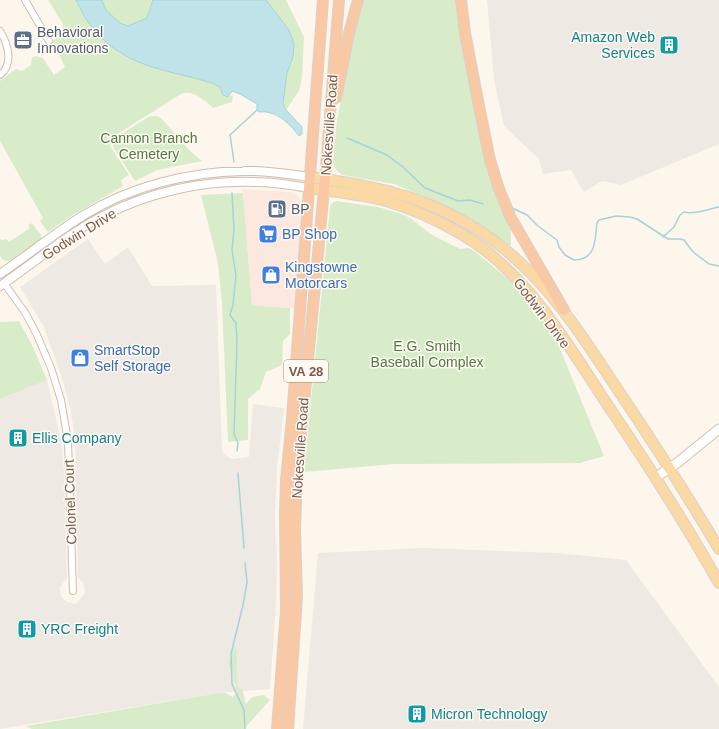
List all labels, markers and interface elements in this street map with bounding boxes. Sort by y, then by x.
place label: Behavioral Innovations [37,24,109,56]
office icon: Behavioral Innovations [12,29,34,51]
place label: Amazon Web Services [571,29,655,61]
building icon: Amazon Web Services [658,34,680,56]
street label: Nokesville Road [317,74,341,176]
park label: Cannon Branch Cemetery [100,130,198,162]
fuel station icon: BP [266,198,288,220]
place label: BP [291,201,310,217]
street label: Godwin Drive [39,205,119,263]
supermarket icon: BP Shop [257,223,279,245]
place label: BP Shop [282,226,337,242]
place label: Kingstowne Motorcars [285,259,358,291]
shop icon: Kingstowne Motorcars [260,264,282,286]
street label: Godwin Drive [510,275,574,352]
park label: E.G. Smith Baseball Complex [371,338,483,370]
place label: SmartStop Self Storage [94,342,171,374]
shop icon: SmartStop Self Storage [69,347,91,369]
road number: VA 28 [284,360,328,382]
street label: Nokesville Road [288,397,312,499]
building icon: Ellis Company [7,427,29,449]
place label: Ellis Company [32,430,121,446]
street label: Colonel Court [61,459,79,545]
building icon: YRC Freight [16,618,38,640]
place label: YRC Freight [41,621,118,637]
building icon: Micron Technology [406,703,428,725]
place label: Micron Technology [431,706,547,722]

